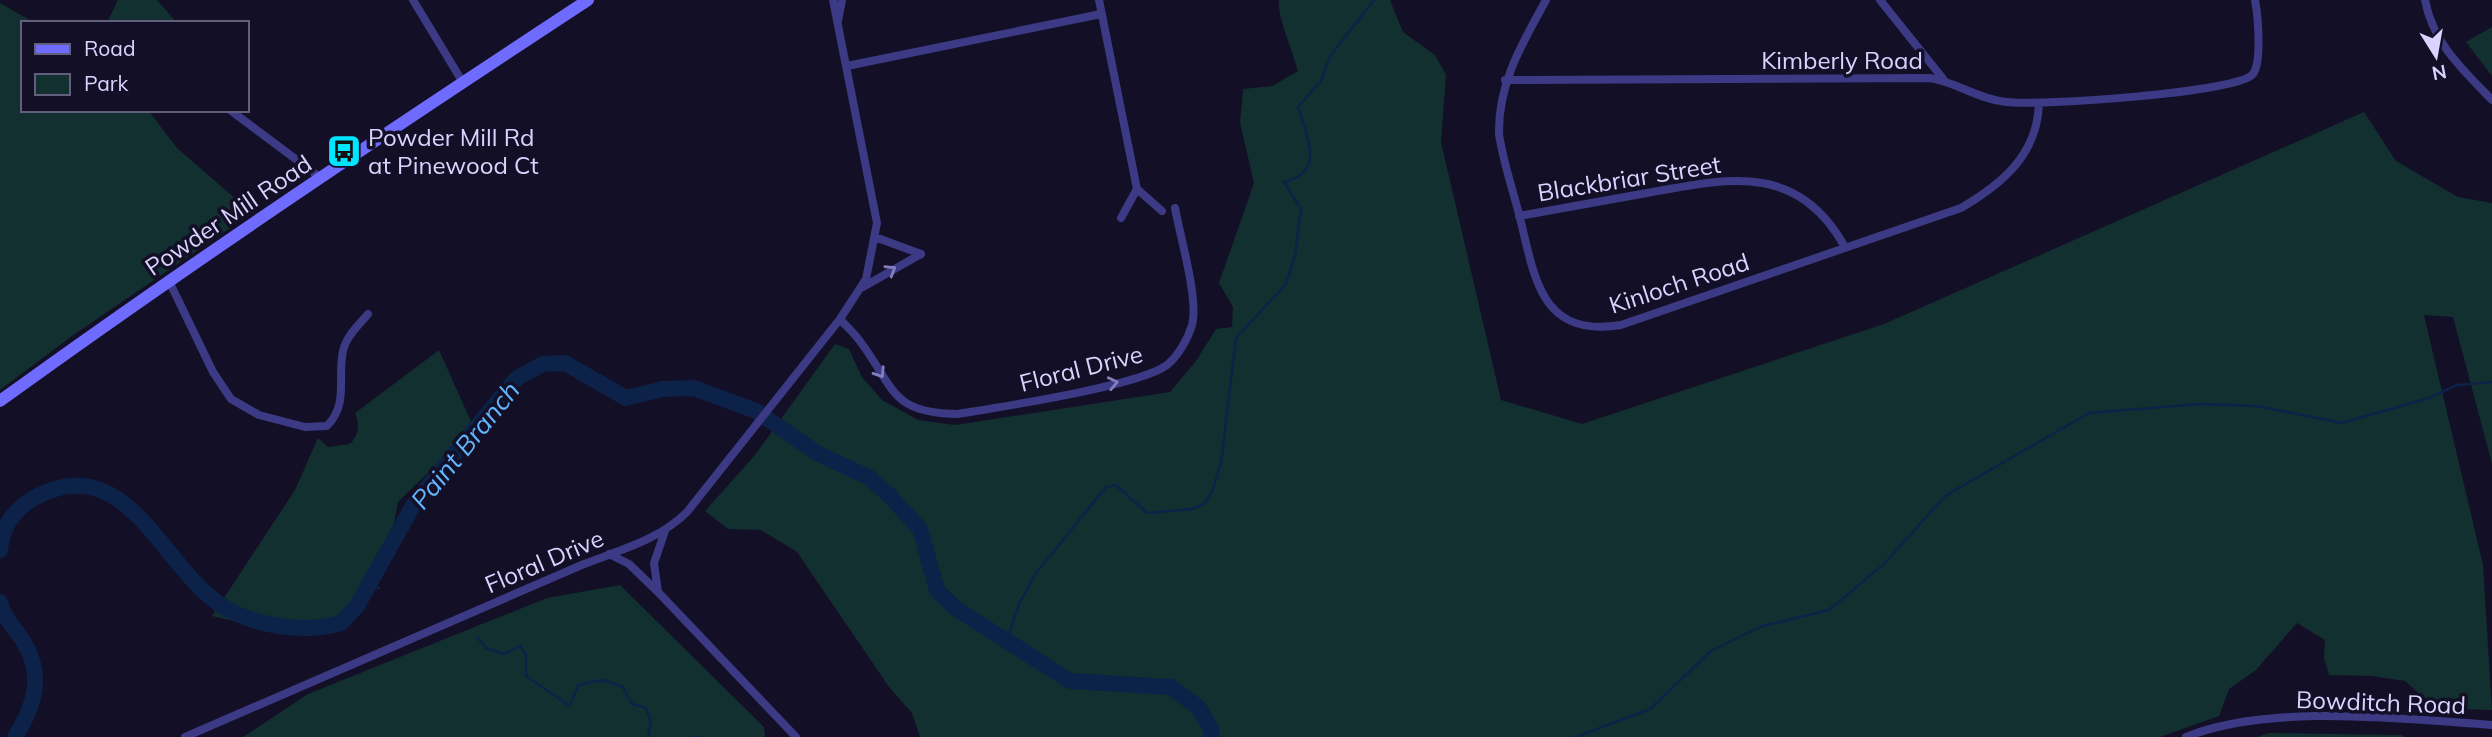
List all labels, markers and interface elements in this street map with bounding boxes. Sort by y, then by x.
legend [21,21,248,112]
north arrow [2401,21,2471,91]
text: Road [84,35,135,61]
street label: Kimberly Road [1761,45,1923,75]
text: N [2430,60,2449,86]
text: Park [84,70,128,96]
place label: Powder Mill Rd at Pinewood Ct [368,122,539,180]
bus stop icon: Powder Mill Rd at Pinewood Ct [325,132,363,170]
street label: Powder Mill Road [139,148,317,282]
street label: Blackbriar Street [1535,149,1723,207]
street label: Kinloch Road [1605,246,1753,320]
one-way arrow [883,266,896,279]
street label: Floral Drive [1016,338,1146,398]
one-way arrow [871,366,884,379]
water label: Paint Branch [403,374,527,516]
one-way arrow [1107,377,1119,392]
street label: Floral Drive [480,523,608,599]
street label: Bowditch Road [2296,684,2466,720]

